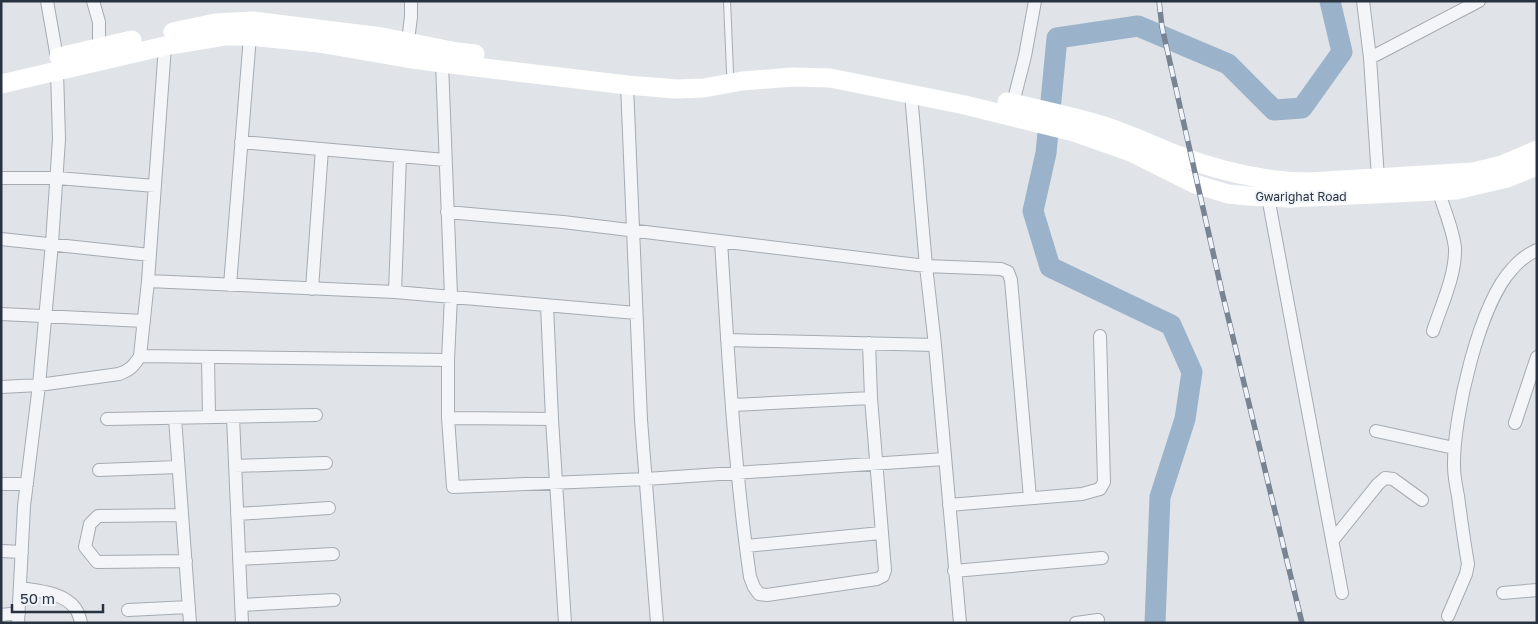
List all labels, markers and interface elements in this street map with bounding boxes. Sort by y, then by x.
street label: Gwarighat Road [1255,189,1347,204]
scale bar [12,582,104,614]
text: 50 m [20,589,55,607]

